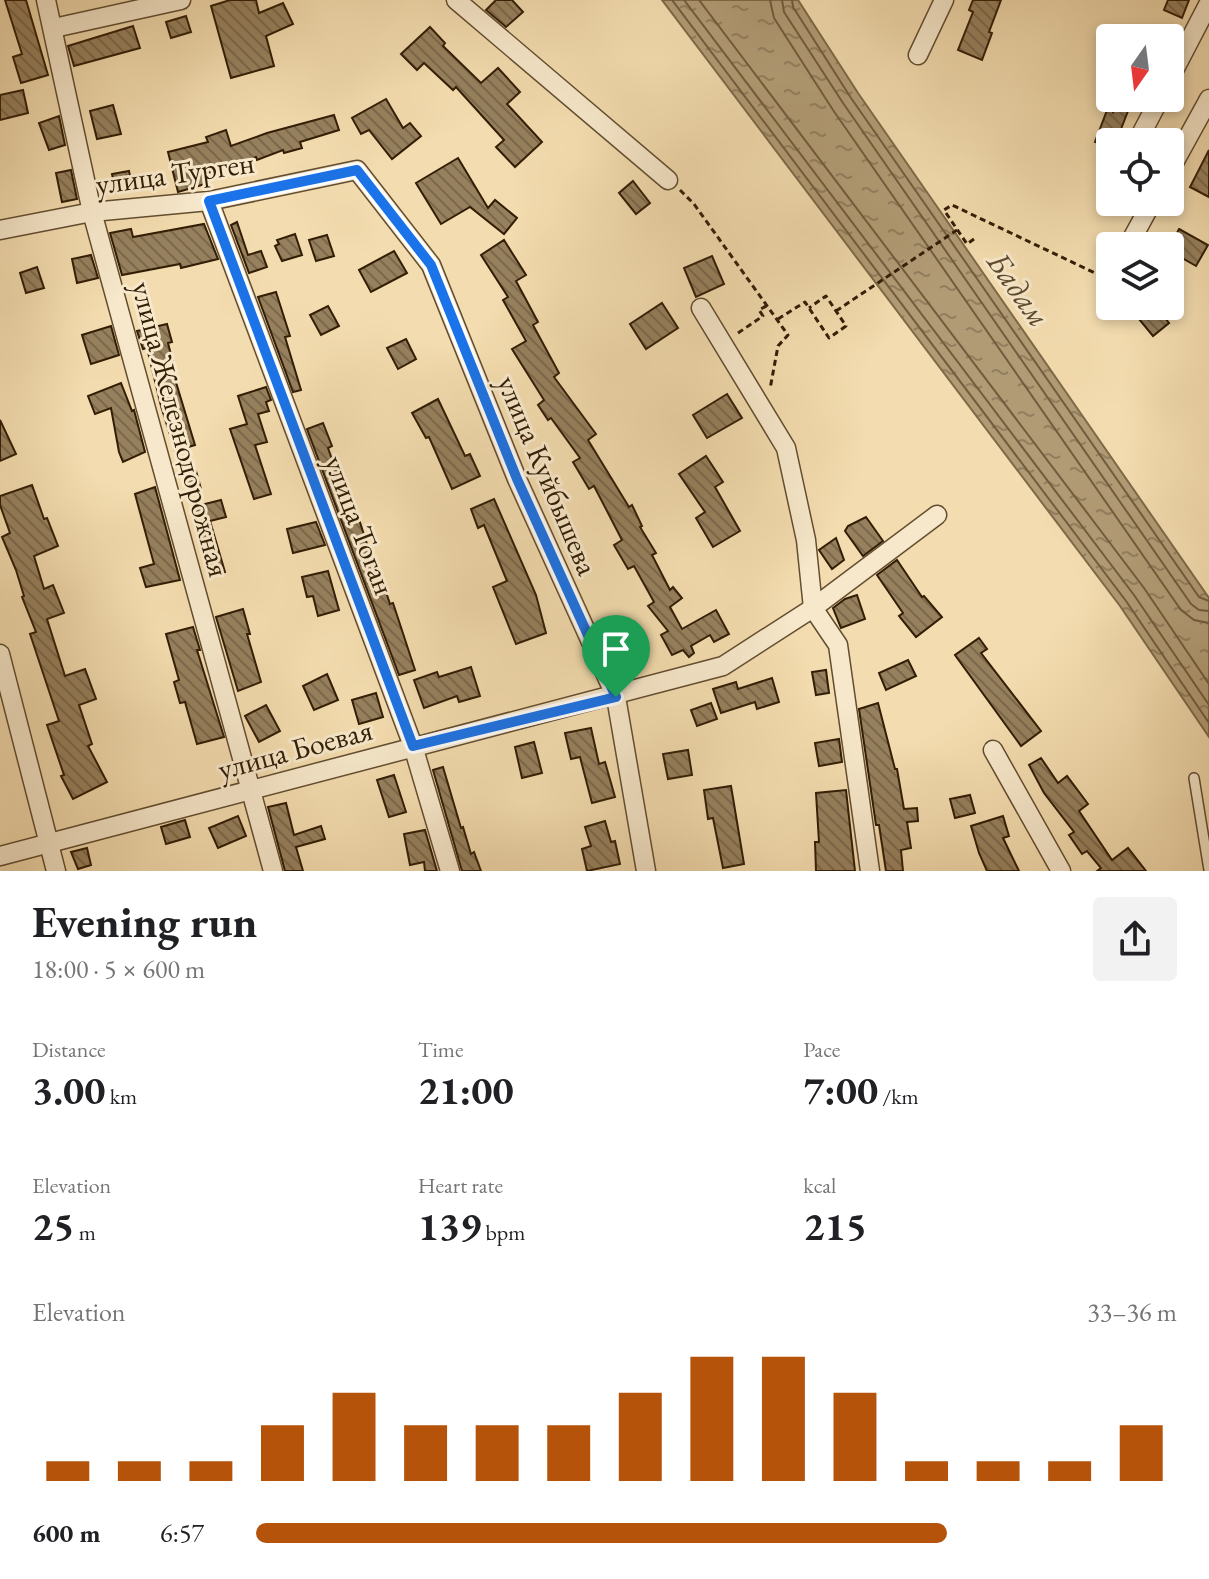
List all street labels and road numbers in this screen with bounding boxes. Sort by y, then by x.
street label: улица Турген [93,143,257,203]
street label: улица Железнодорожная [123,277,239,581]
street label: улица Куйбышева [488,369,608,581]
street label: улица Тоган [316,450,404,600]
street label: улица Боевая [213,710,377,788]

